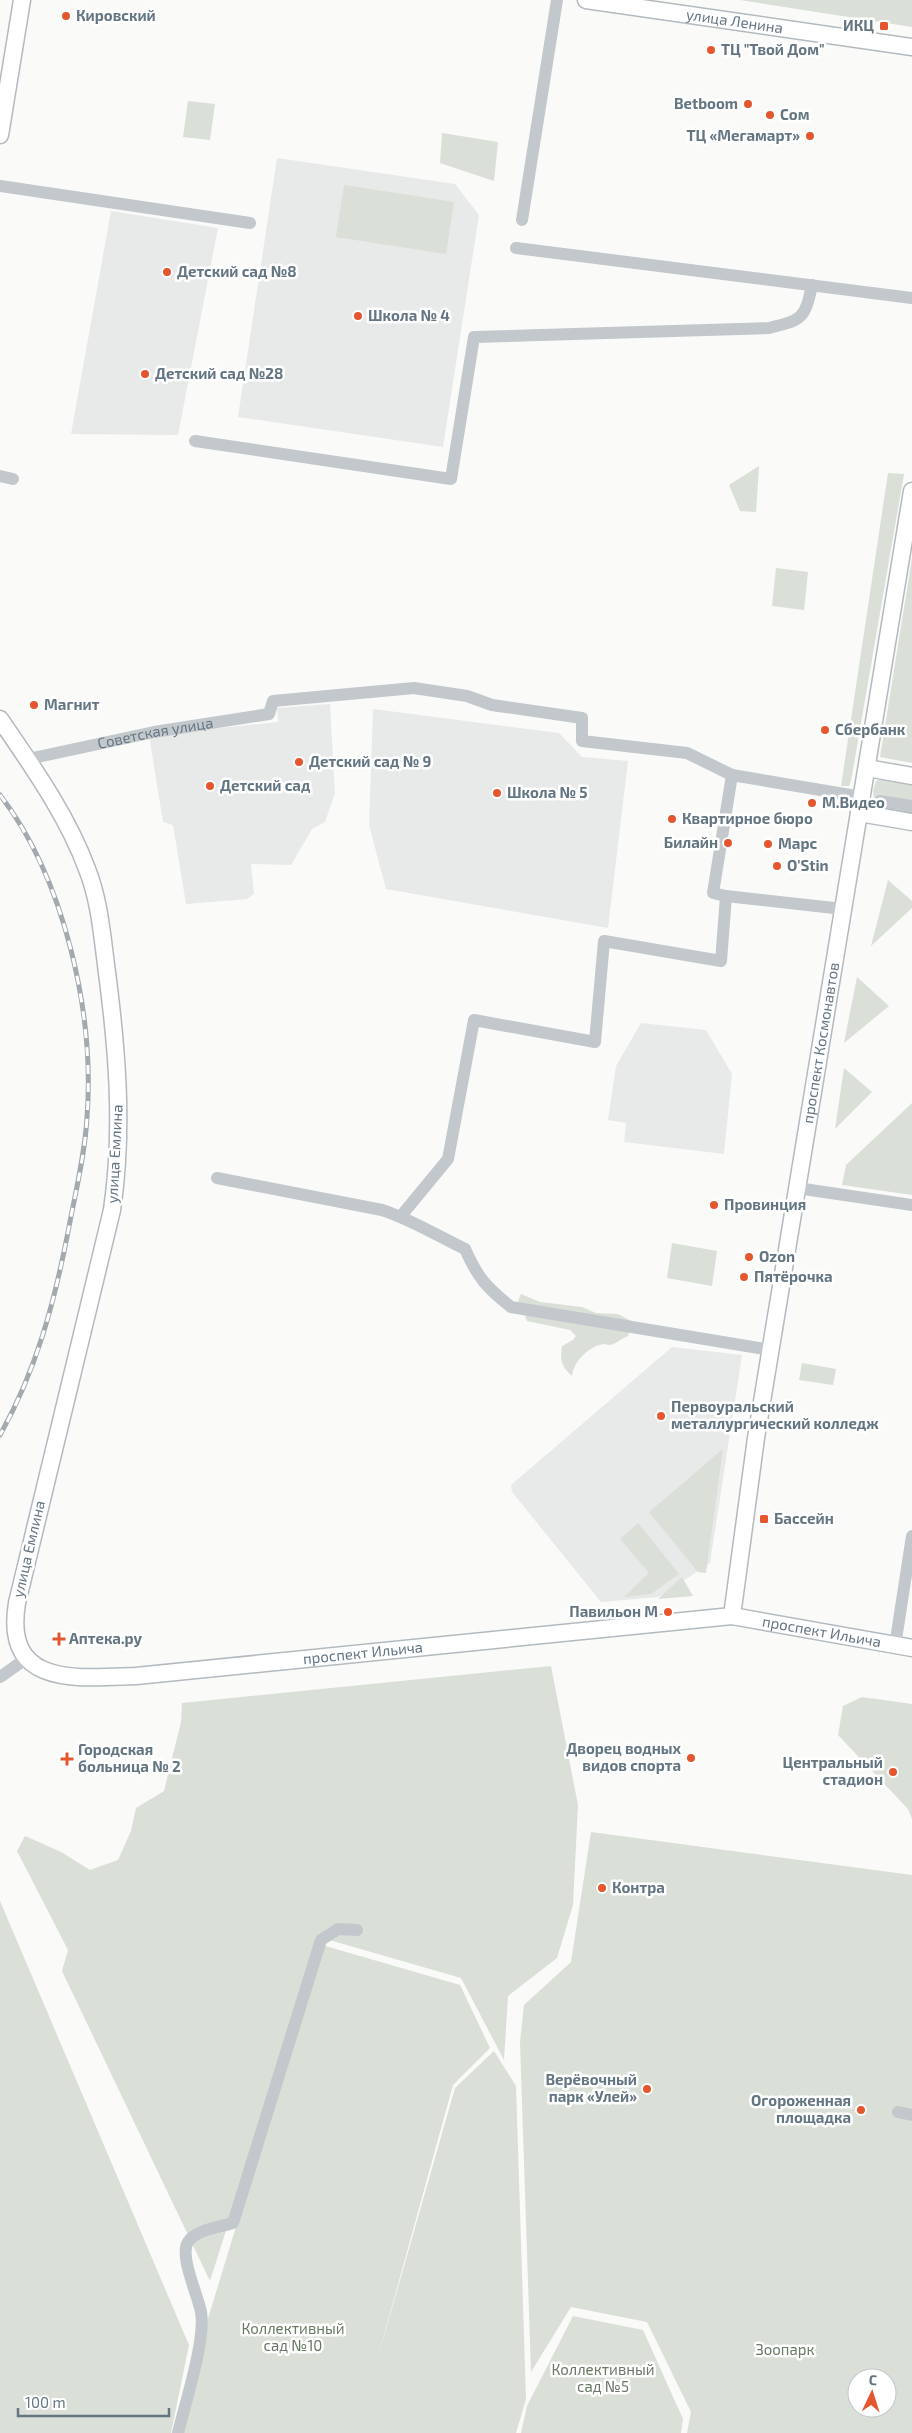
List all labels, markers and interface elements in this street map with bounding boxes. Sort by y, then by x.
street label: улица Ленина [685,5,784,36]
place label: Кировский [76,6,156,24]
marker: Кировский [60,10,72,22]
place label: ИКЦ [843,16,874,34]
marker: ИКЦ [878,20,890,32]
place label: ТЦ "Твой Дом" [721,40,825,58]
marker: ТЦ "Твой Дом" [705,44,717,56]
place label: Betboom [674,94,738,112]
marker: Betboom [742,98,754,110]
place label: Сом [780,105,809,123]
marker: Сом [764,109,776,121]
place label: ТЦ «Мегамарт» [687,126,800,144]
marker: ТЦ «Мегамарт» [804,130,816,142]
place label: Детский сад №8 [177,262,297,280]
marker: Детский сад №8 [161,266,173,278]
place label: Школа № 4 [368,306,450,324]
marker: Школа № 4 [352,310,364,322]
place label: Детский сад №28 [155,364,283,382]
marker: Детский сад №28 [139,368,151,380]
place label: Магнит [44,695,100,713]
marker: Магнит [28,699,40,711]
street label: Советская улица [96,713,214,752]
place label: Сбербанк [835,720,906,738]
marker: Сбербанк [819,724,831,736]
place label: Детский сад № 9 [309,752,432,770]
marker: Детский сад № 9 [293,756,305,768]
place label: Детский сад [220,776,311,794]
marker: Детский сад [204,780,216,792]
place label: Школа № 5 [507,783,588,801]
marker: Школа № 5 [491,787,503,799]
place label: М.Видео [822,793,885,811]
marker: М.Видео [806,797,818,809]
place label: Квартирное бюро [682,809,813,827]
marker: Квартирное бюро [666,813,678,825]
place label: Билайн [664,833,718,851]
place label: Марс [778,834,817,852]
marker: Билайн [722,837,734,849]
marker: Марс [762,838,774,850]
place label: O'Stin [787,856,829,874]
marker: O'Stin [771,860,783,872]
street label: проспект Космонавтов [798,961,842,1125]
street label: улица Емлина [102,1104,127,1204]
place label: Провинция [724,1195,806,1213]
marker: Провинция [708,1199,720,1211]
place label: Ozon [759,1247,795,1265]
marker: Ozon [743,1251,755,1263]
place label: Пятёрочка [754,1267,833,1285]
marker: Пятёрочка [738,1271,750,1283]
place label: Первоуральский металлургический колледж [671,1397,879,1432]
marker: Первоуральский металлургический колледж [655,1410,667,1422]
street label: улица Емлина [8,1498,49,1599]
place label: Бассейн [774,1509,834,1527]
marker: Бассейн [758,1513,770,1525]
place label: Павильон М [569,1602,658,1620]
marker: Павильон М [662,1606,674,1618]
street label: проспект Ильича [761,1612,883,1650]
place label: Аптека.ру [69,1629,143,1647]
marker: Аптека.ру [53,1633,65,1645]
street label: проспект Ильича [302,1637,424,1667]
place label: Дворец водных видов спорта [566,1739,681,1774]
place label: Городская больница № 2 [78,1740,181,1775]
marker: Городская больница № 2 [60,1752,74,1766]
marker: Дворец водных видов спорта [685,1752,697,1764]
place label: Центральный стадион [782,1753,883,1788]
marker: Центральный стадион [887,1766,899,1778]
place label: Контра [612,1878,665,1896]
marker: Контра [596,1882,608,1894]
place label: Верёвочный парк «Улей» [545,2070,637,2105]
marker: Верёвочный парк «Улей» [641,2083,653,2095]
place label: Огороженная площадка [751,2091,851,2126]
marker: Огороженная площадка [855,2104,867,2116]
park label: Коллективный сад №10 [241,2319,345,2354]
park label: Зоопарк [755,2340,815,2358]
park label: Коллективный сад №5 [551,2360,655,2395]
north arrow [847,2368,897,2418]
text: С [868,2371,878,2388]
scale bar [18,2386,169,2418]
text: 100 m [25,2393,66,2411]

